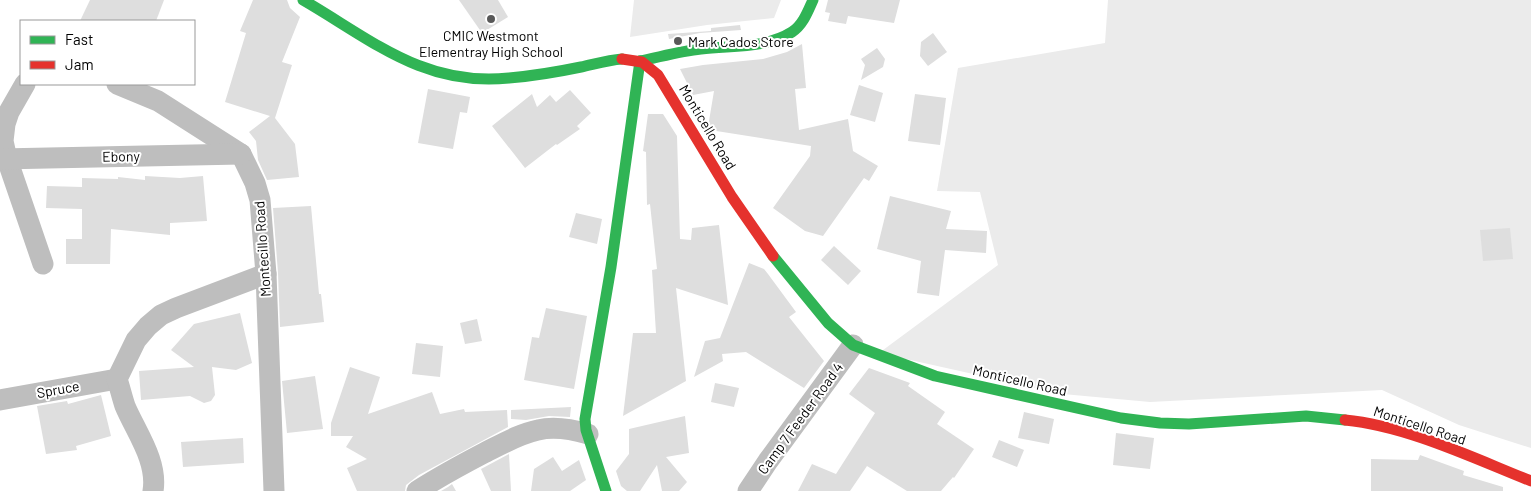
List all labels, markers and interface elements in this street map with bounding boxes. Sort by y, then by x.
marker: CMIC Westmont Elementray High School [485,13,497,25]
legend [20,20,195,85]
place label: CMIC Westmont Elementray High School [419,27,563,60]
text: Fast [65,30,93,48]
place label: Mark Cados Store [688,33,794,50]
marker: Mark Cados Store [672,35,684,47]
text: Jam [65,55,94,73]
street label: Monticello Road [676,81,740,173]
street label: Ebony [102,147,140,165]
street label: Montecillo Road [250,200,274,298]
street label: Camp 7 Feeder Road 4 [754,359,846,477]
street label: Monticello Road [971,361,1069,399]
street label: Spruce [35,377,81,401]
street label: Monticello Road [1372,402,1468,448]

